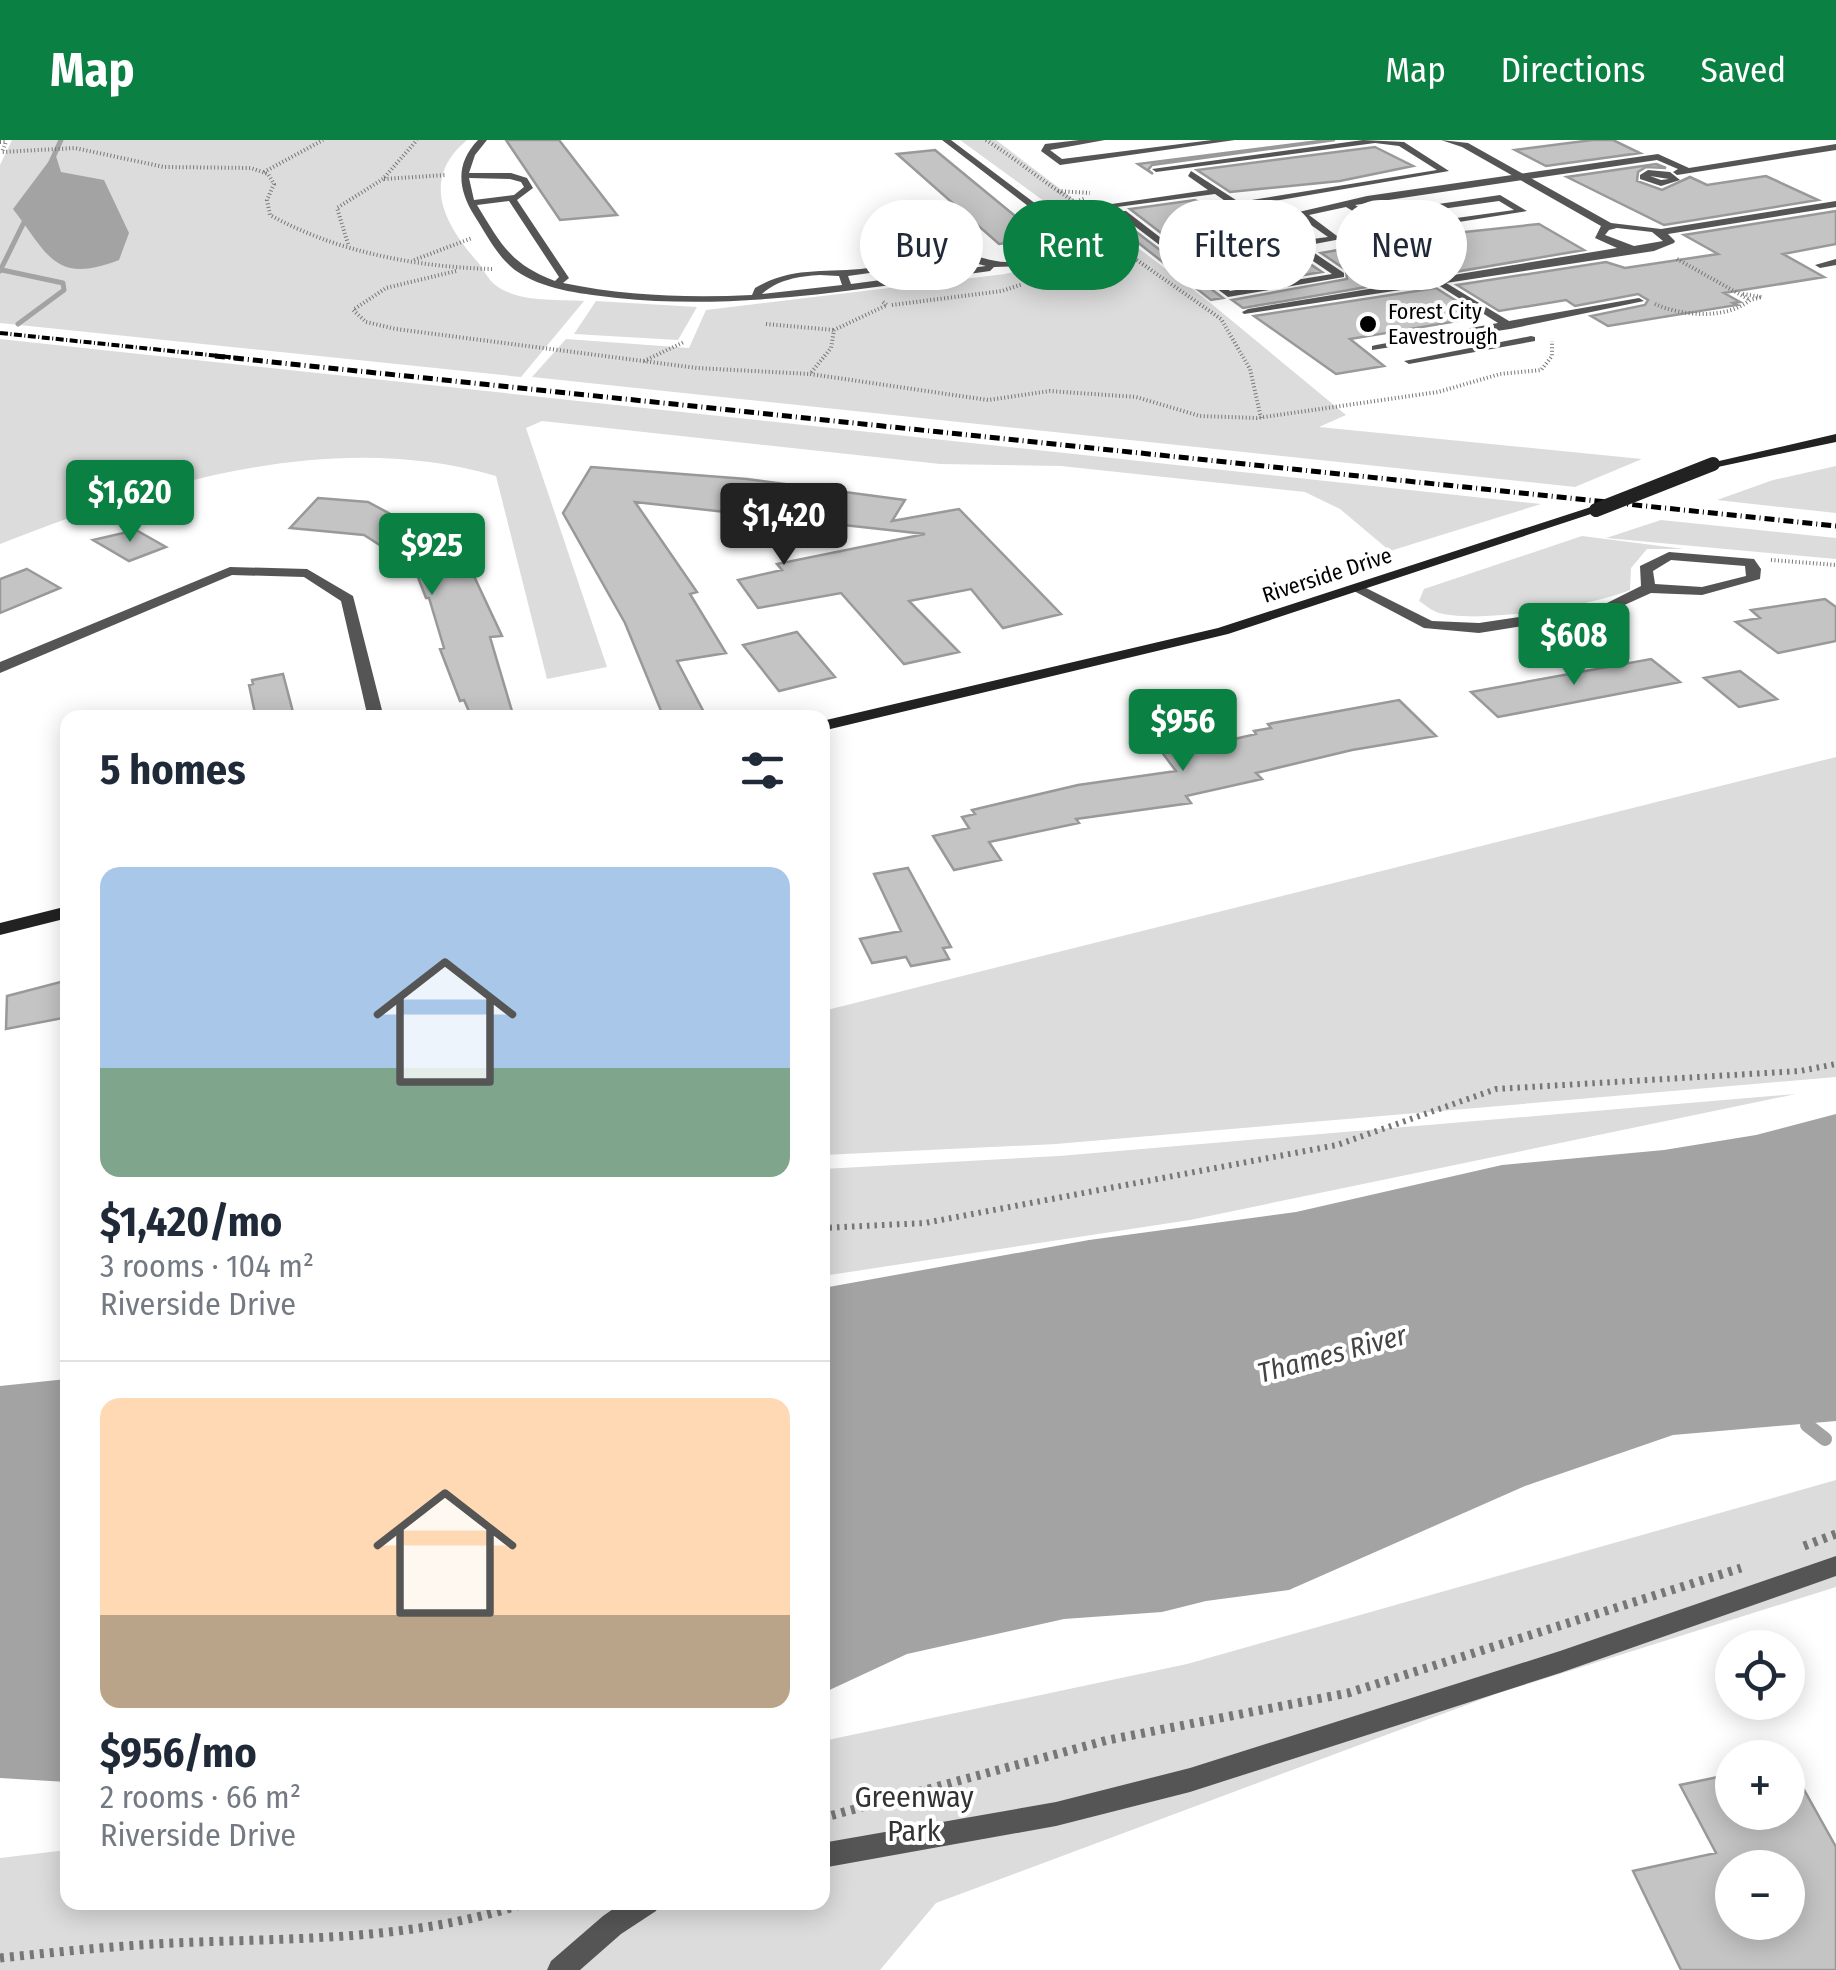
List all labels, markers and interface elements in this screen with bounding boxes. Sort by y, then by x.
text: Map [50,41,134,99]
text: Map [1385,49,1446,91]
text: Directions [1501,49,1646,91]
text: Saved [1701,49,1786,91]
chip: Buy [860,200,983,290]
chip: Rent [1003,200,1139,290]
chip: Filters [1159,200,1316,290]
chip: New [1336,200,1467,290]
place label: Forest City Eavestrough [1388,298,1498,350]
marker: Forest City Eavestrough [1357,313,1379,335]
pin: $1,620 [49,460,211,545]
text: $1,620 [88,473,172,511]
pin: $1,420 [703,483,865,568]
text: $1,420 [742,496,826,534]
pin: $925 [373,513,491,598]
text: $925 [401,526,463,564]
street label: Riverside Drive [1259,541,1395,609]
pin: $608 [1515,603,1633,688]
text: $608 [1540,616,1608,654]
pin: $956 [1124,689,1242,774]
text: $956 [1151,702,1215,740]
icon: filters [735,743,790,798]
text: 5 homes [100,745,246,795]
icon: home [355,932,535,1112]
text: $1,420/mo [100,1197,282,1247]
text: 3 rooms · 104 m² [100,1247,314,1285]
text: Riverside Drive [100,1285,296,1323]
water label: Thames River [1254,1318,1411,1390]
icon: home [355,1463,535,1643]
map controls [1715,1630,1805,1940]
button: locate [1715,1630,1805,1720]
text: $956/mo [100,1728,257,1778]
button: + [1715,1740,1805,1830]
text: 2 rooms · 66 m² [100,1778,301,1816]
park label: Greenway Park [854,1779,974,1849]
text: Riverside Drive [100,1816,296,1854]
button: − [1715,1850,1805,1940]

